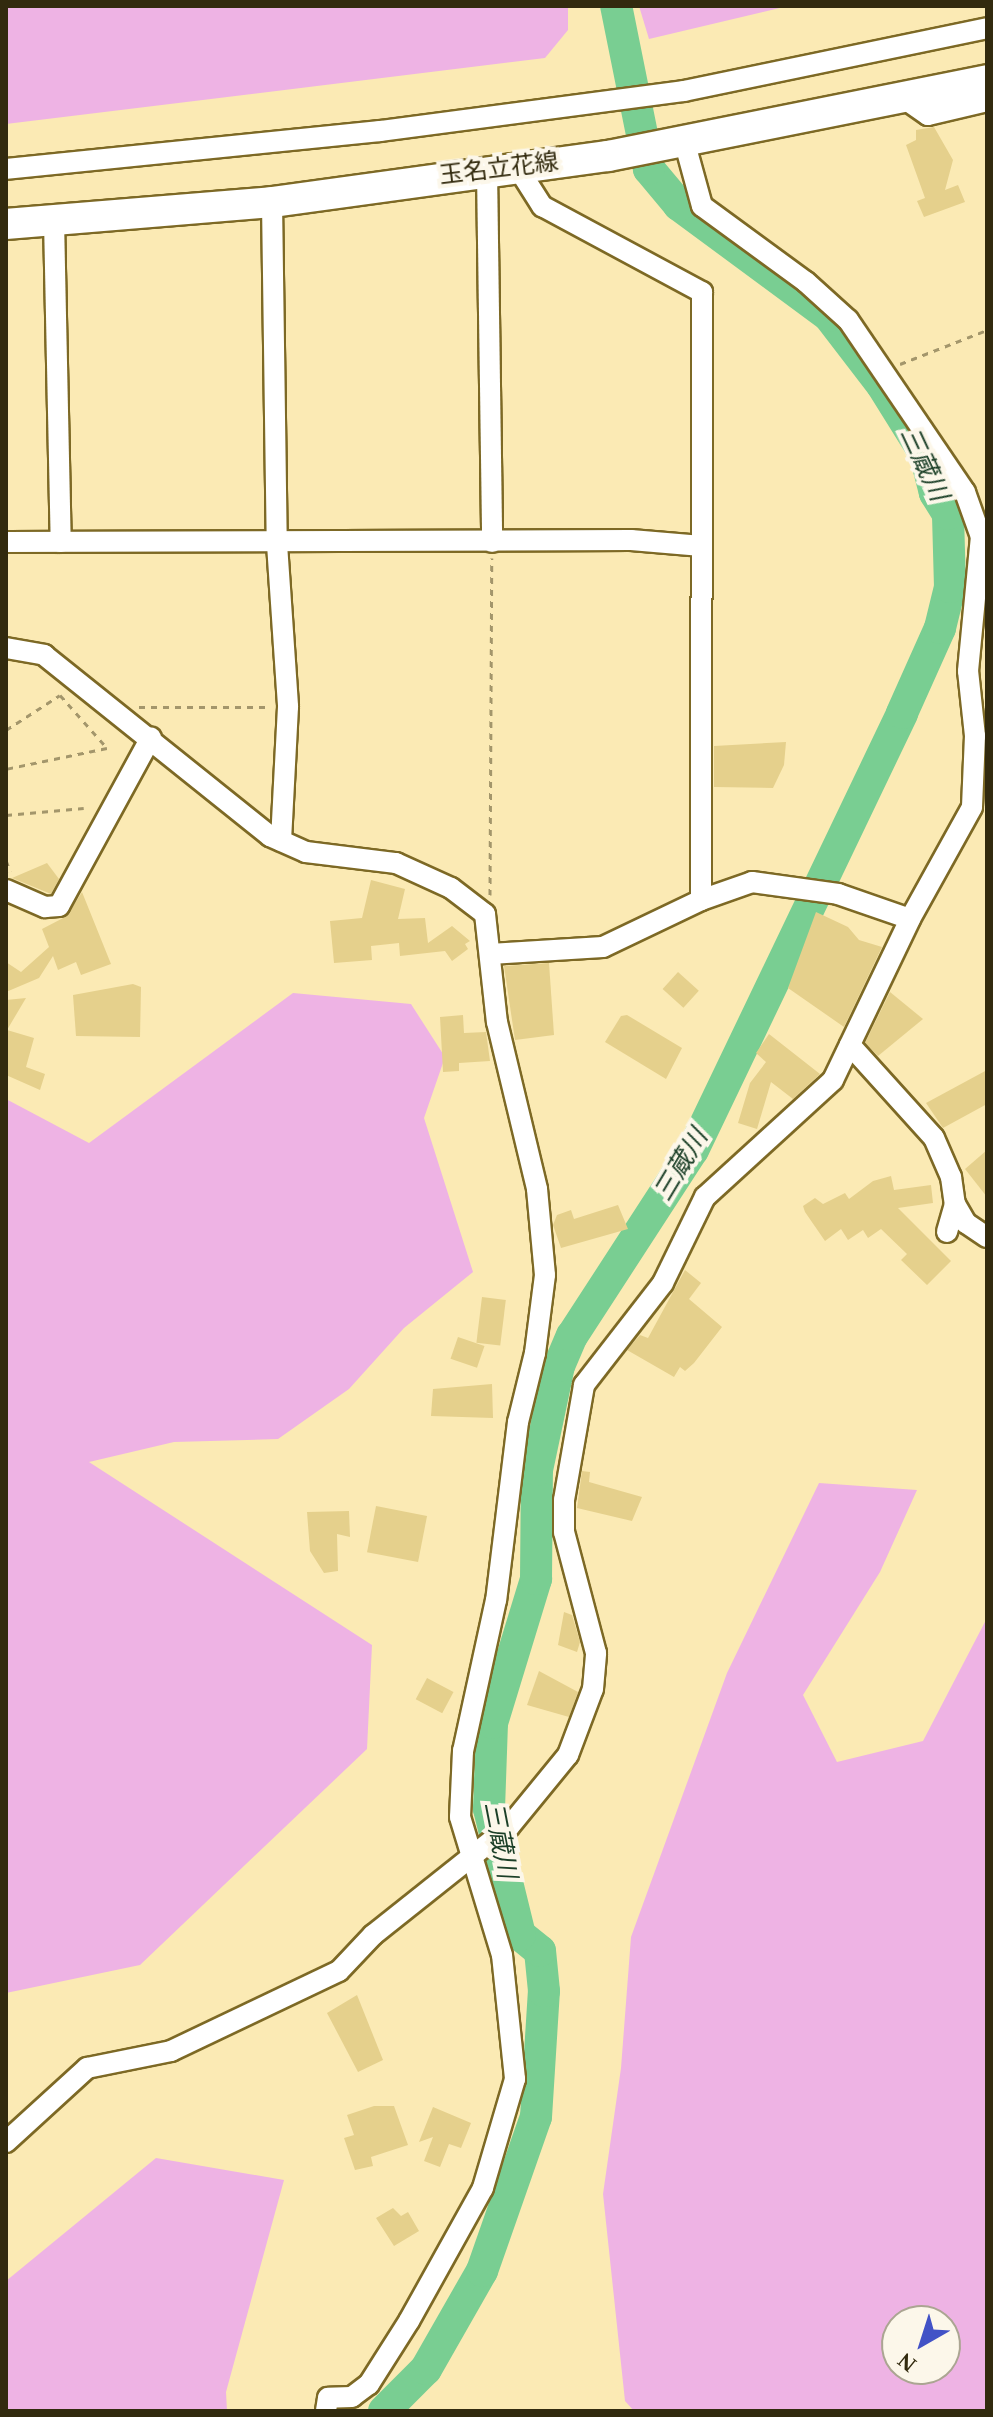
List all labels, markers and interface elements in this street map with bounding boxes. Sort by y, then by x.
street label: 玉名立花線 [438,147,560,191]
water label: 三蔵川 [893,422,955,506]
water label: 三蔵川 [648,1124,714,1206]
water label: 三蔵川 [477,1799,523,1881]
north arrow [881,2305,961,2385]
text: N [893,2348,921,2377]

